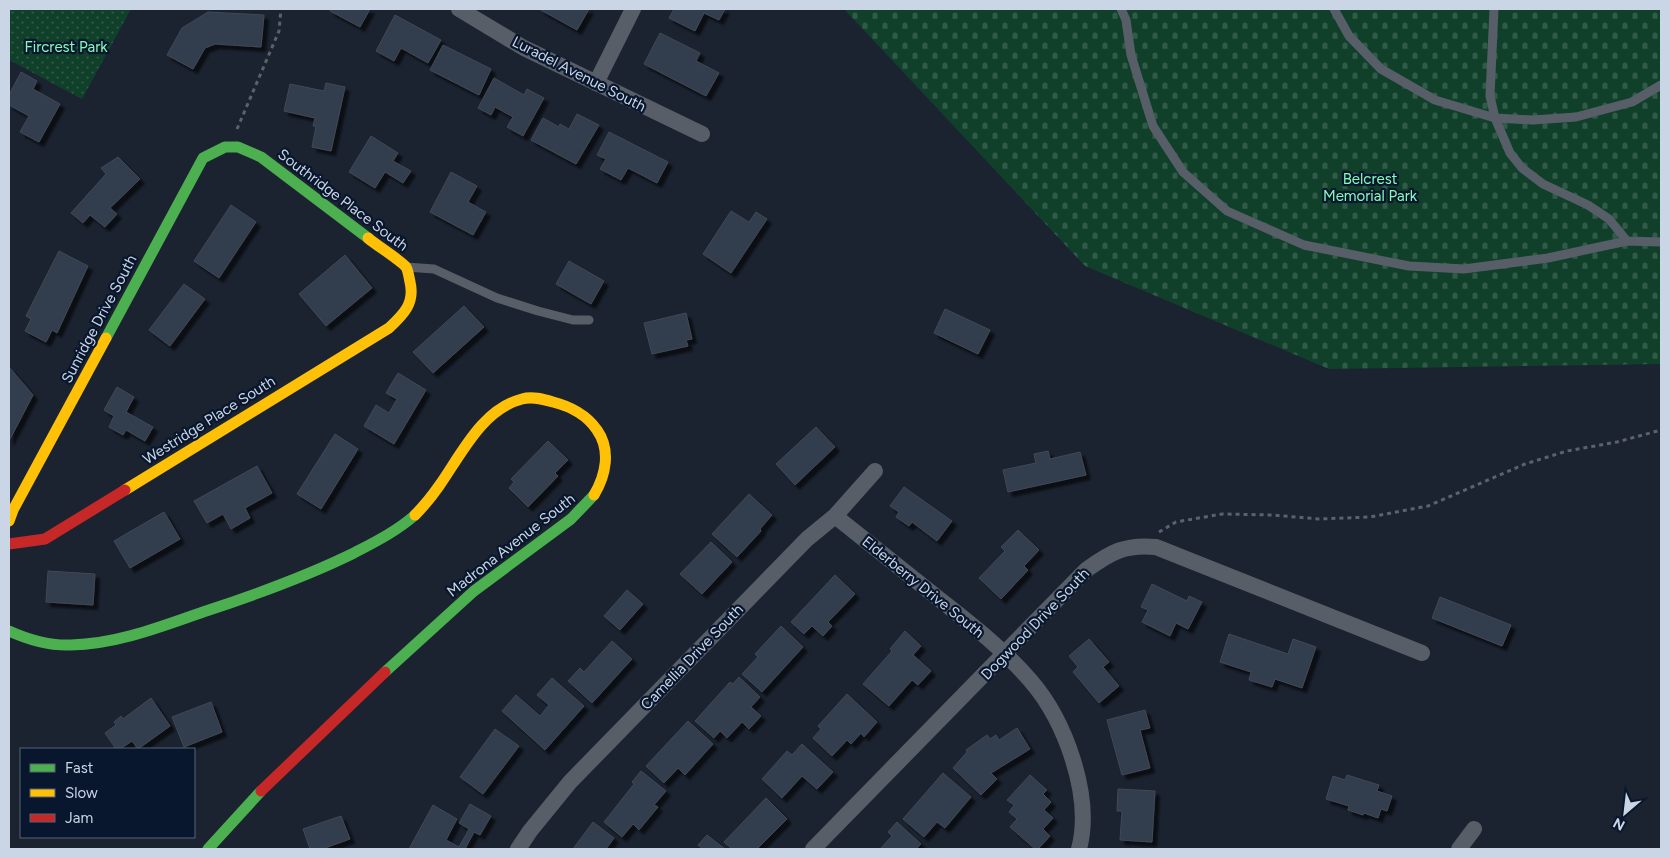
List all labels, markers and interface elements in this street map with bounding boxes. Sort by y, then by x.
street label: Luradel Avenue South [509,32,649,116]
park label: Fircrest Park [25,38,108,56]
street label: Southridge Place South [274,145,412,255]
park label: Belcrest Memorial Park [1323,170,1418,205]
street label: Sunridge Drive South [58,252,140,386]
street label: Westridge Place South [140,372,278,468]
street label: Madrona Avenue South [443,489,579,601]
street label: Elderberry Drive South [858,532,988,642]
street label: Dogwood Drive South [977,565,1093,683]
street label: Camellia Drive South [637,601,747,713]
legend [20,748,195,838]
text: Fast [65,759,94,777]
text: Slow [65,784,98,802]
north arrow [1600,788,1650,838]
text: Jam [65,809,93,827]
text: N [1610,814,1628,834]

